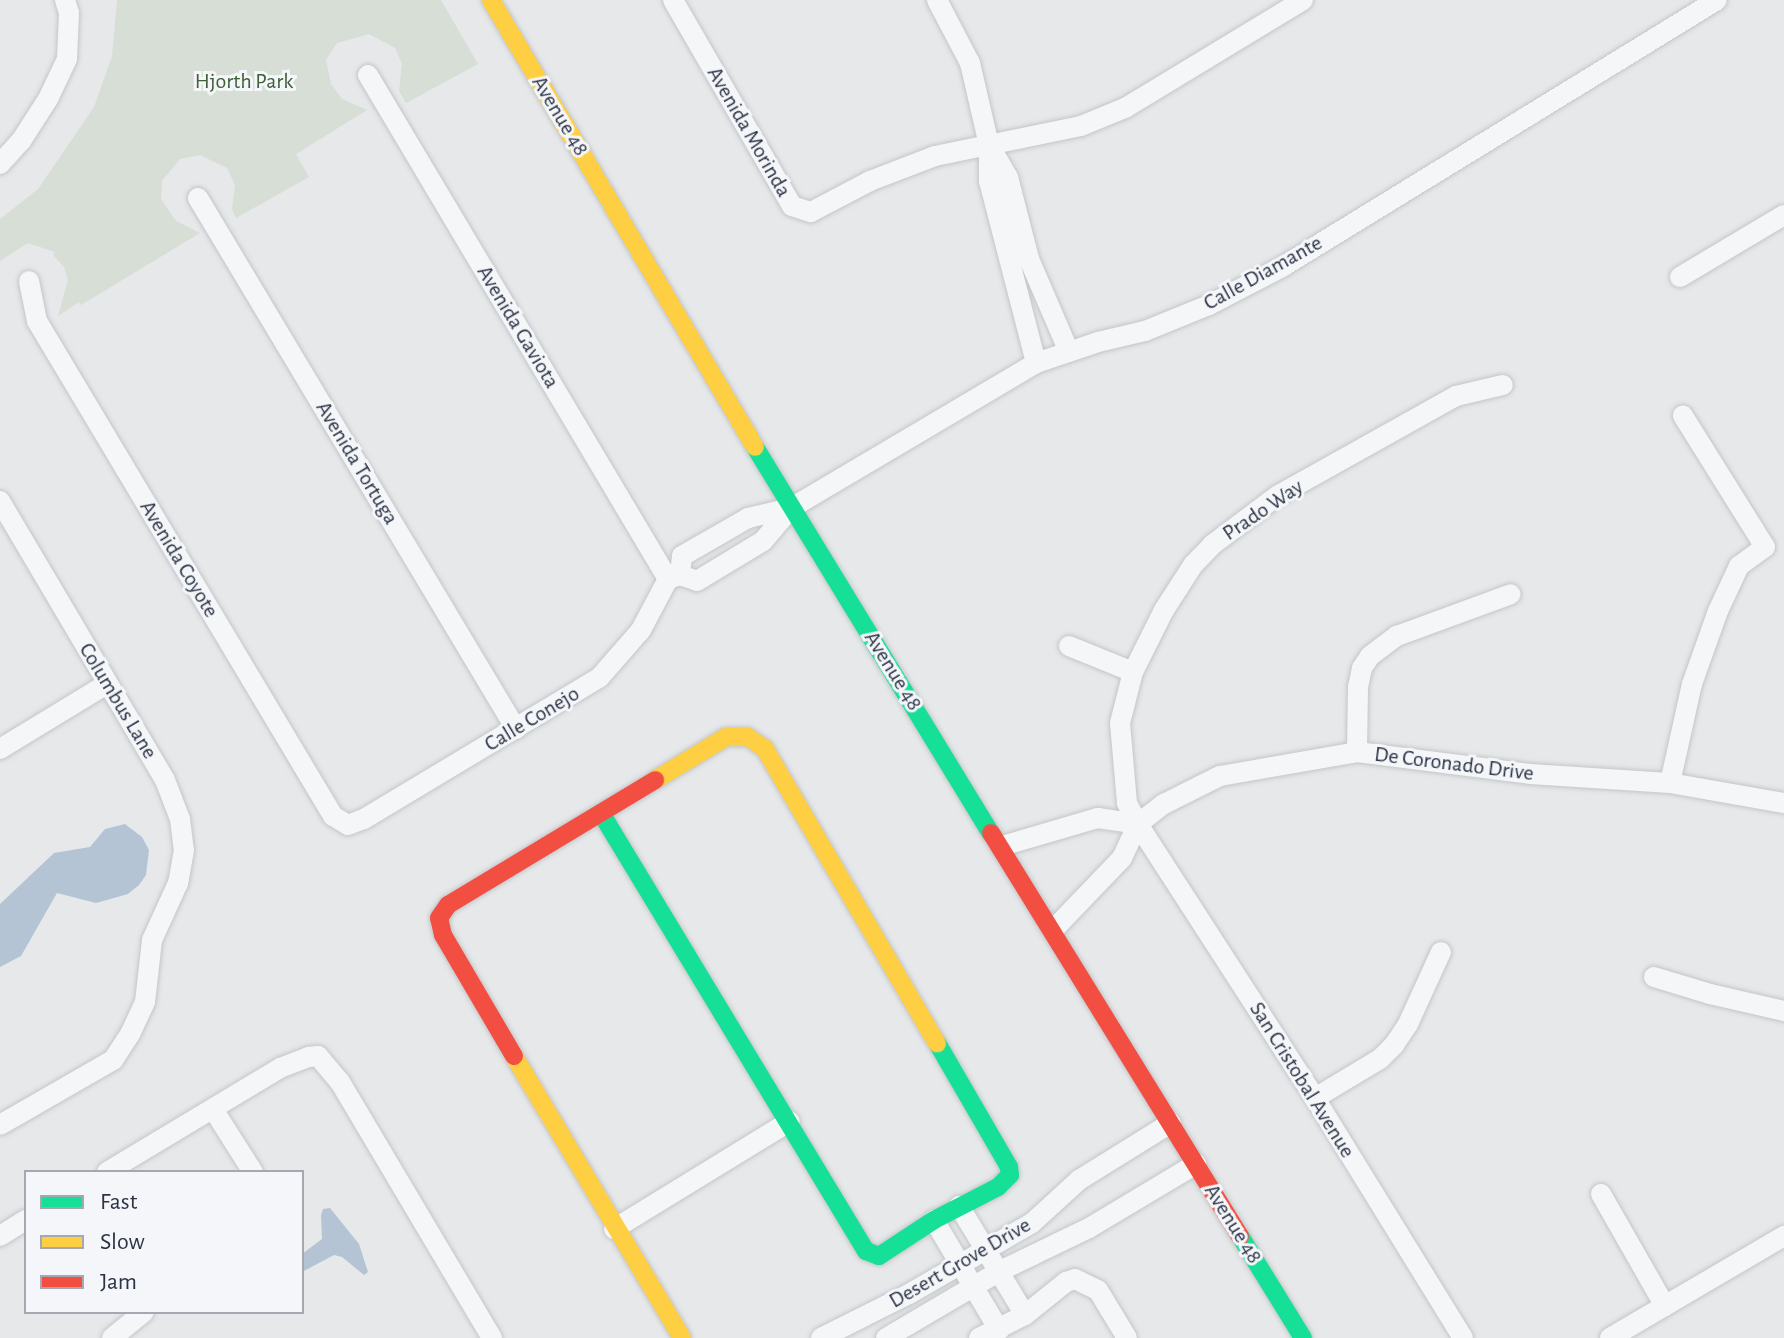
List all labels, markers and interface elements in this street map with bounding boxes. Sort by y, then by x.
street label: Avenida Morinda [701,62,797,202]
park label: Hjorth Park [195,69,293,95]
street label: Avenue 48 [526,71,594,161]
street label: Calle Diamante [1199,230,1327,316]
street label: Avenida Gaviota [471,261,565,393]
street label: Avenida Tortuga [310,397,404,529]
street label: Prado Way [1218,473,1308,547]
street label: Avenida Coyote [134,496,224,622]
street label: Avenue 48 [858,626,928,716]
street label: Columbus Lane [73,638,163,764]
street label: Calle Conejo [480,680,584,758]
street label: De Coronado Drive [1373,741,1535,787]
street label: San Cristobal Avenue [1243,997,1361,1163]
legend [24,1170,304,1314]
street label: Avenue 48 [1198,1179,1268,1269]
text: Fast [100,1190,137,1214]
street label: Desert Grove Drive [884,1212,1036,1314]
text: Slow [100,1230,145,1254]
text: Jam [100,1270,137,1294]

